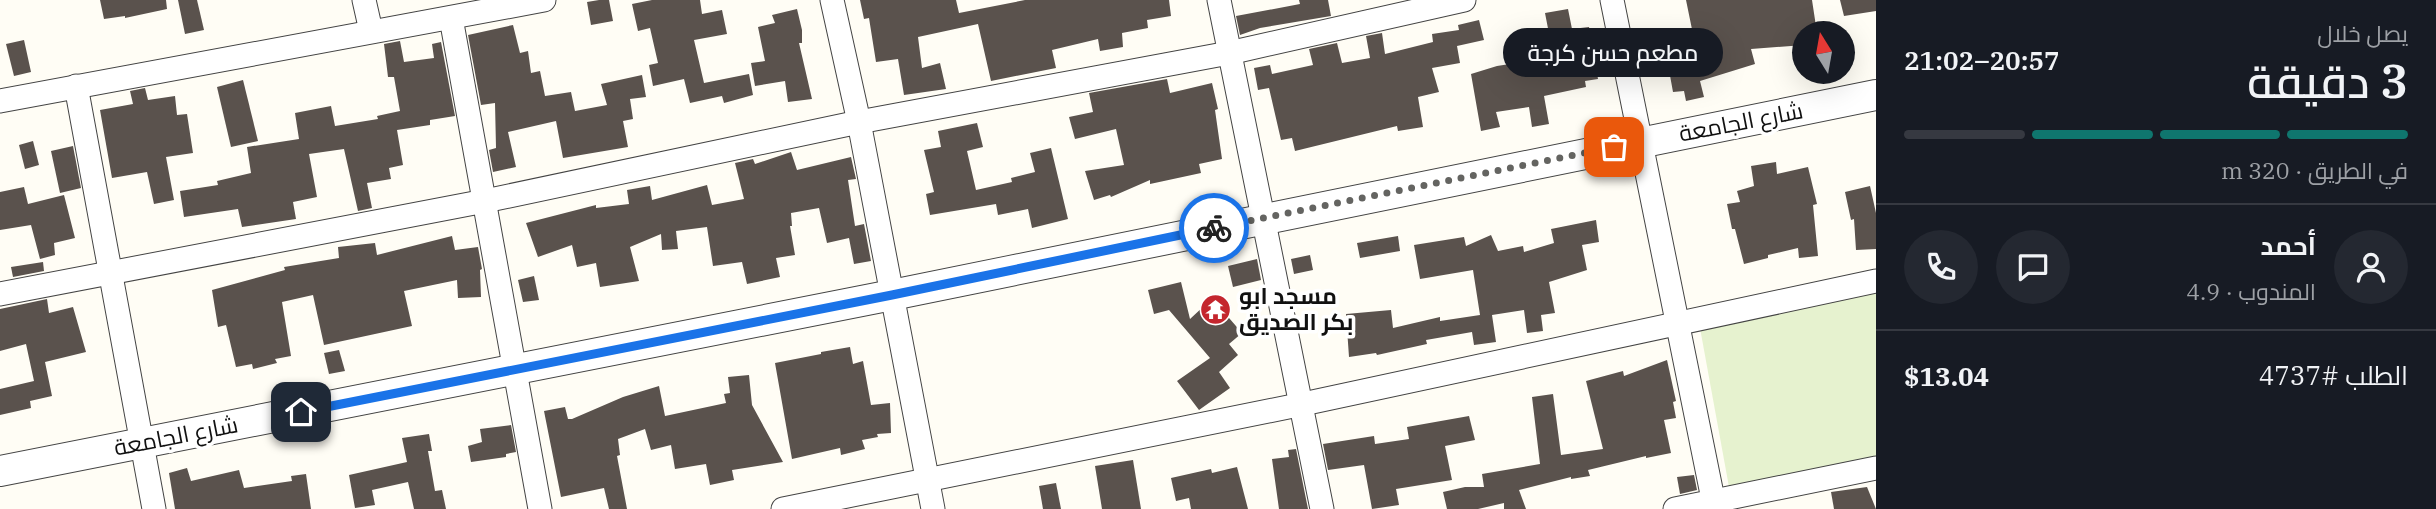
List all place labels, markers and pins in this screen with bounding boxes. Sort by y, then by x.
callout: مطعم حسن كرجة [1504,28,1724,77]
pin [1584,117,1644,177]
place label: مسجد ابو بكر الصديق [1239,280,1354,336]
temple icon: مسجد ابو بكر الصديق [1199,292,1233,326]
pin [271,382,331,442]

